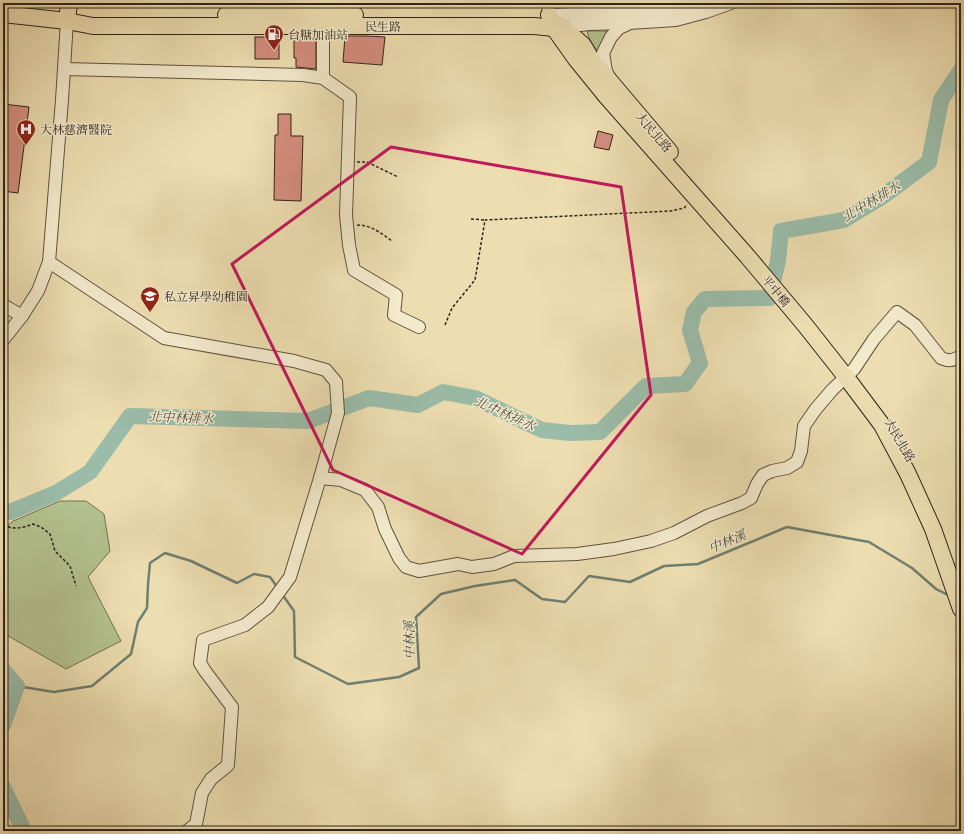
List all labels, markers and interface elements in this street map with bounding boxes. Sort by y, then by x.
street label: 民生路 [365,19,401,34]
fuel station icon: 台糖加油站 [263,23,285,51]
place label: 台糖加油站 [288,27,348,42]
street label: 大民北路 [633,109,675,155]
hospital icon: 大林慈濟醫院 [15,118,37,146]
place label: 大林慈濟醫院 [40,122,112,137]
water label: 北中林排水 [839,176,905,225]
street label: 平中橋 [759,272,793,310]
school or university icon: 私立昇學幼稚園 [139,285,161,313]
place label: 私立昇學幼稚園 [164,289,248,304]
water label: 北中林排水 [472,392,540,434]
water label: 北中林排水 [148,408,216,426]
street label: 大民北路 [882,415,918,465]
water label: 中林溪 [706,526,750,556]
water label: 中林溪 [401,618,417,660]

